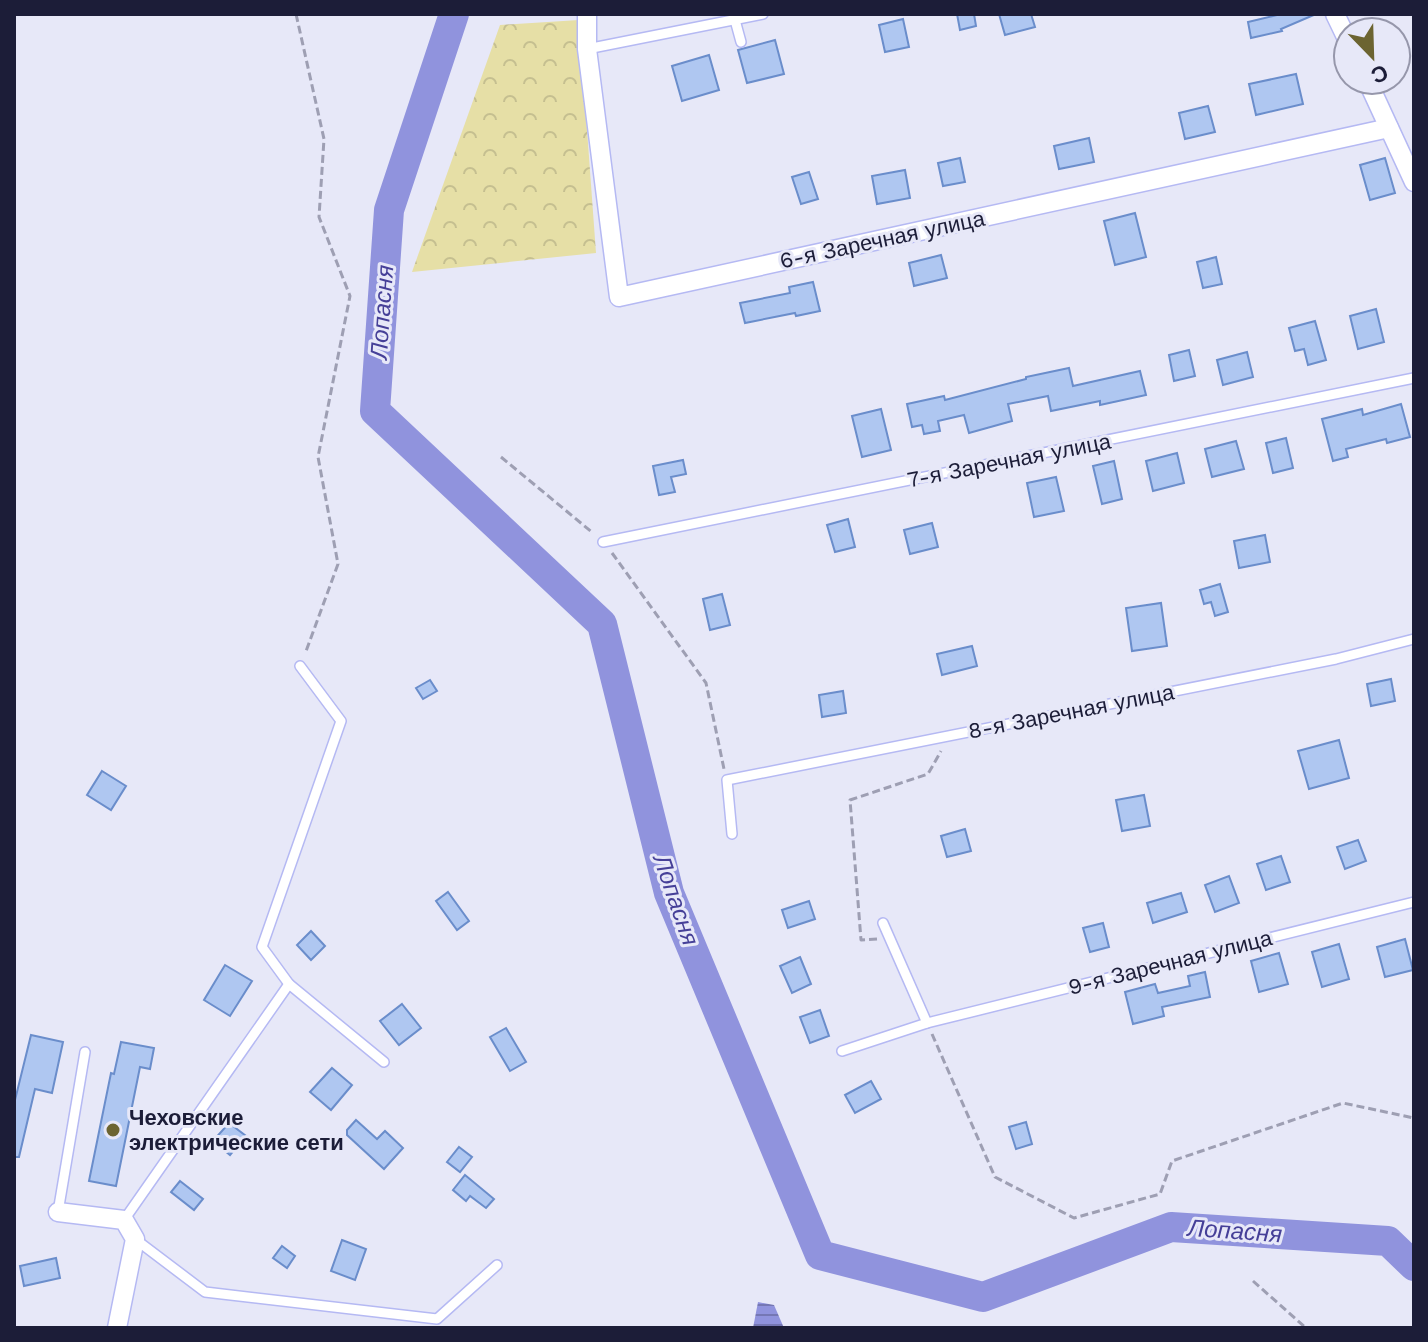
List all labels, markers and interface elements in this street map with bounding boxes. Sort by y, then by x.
north arrow [1332,16,1412,96]
text: С [1367,59,1392,89]
street label: 6-я Заречная улица [777,205,988,273]
water label: Лопасня [365,264,399,362]
street label: 7-я Заречная улица [905,428,1114,492]
street label: 8-я Заречная улица [966,679,1177,744]
water label: Лопасня [647,849,705,949]
street label: 9-я Заречная улица [1066,925,1275,1000]
place label: Чеховские электрические сети [129,1105,344,1155]
marker: Чеховские электрические сети [104,1121,122,1139]
water label: Лопасня [1185,1214,1283,1248]

